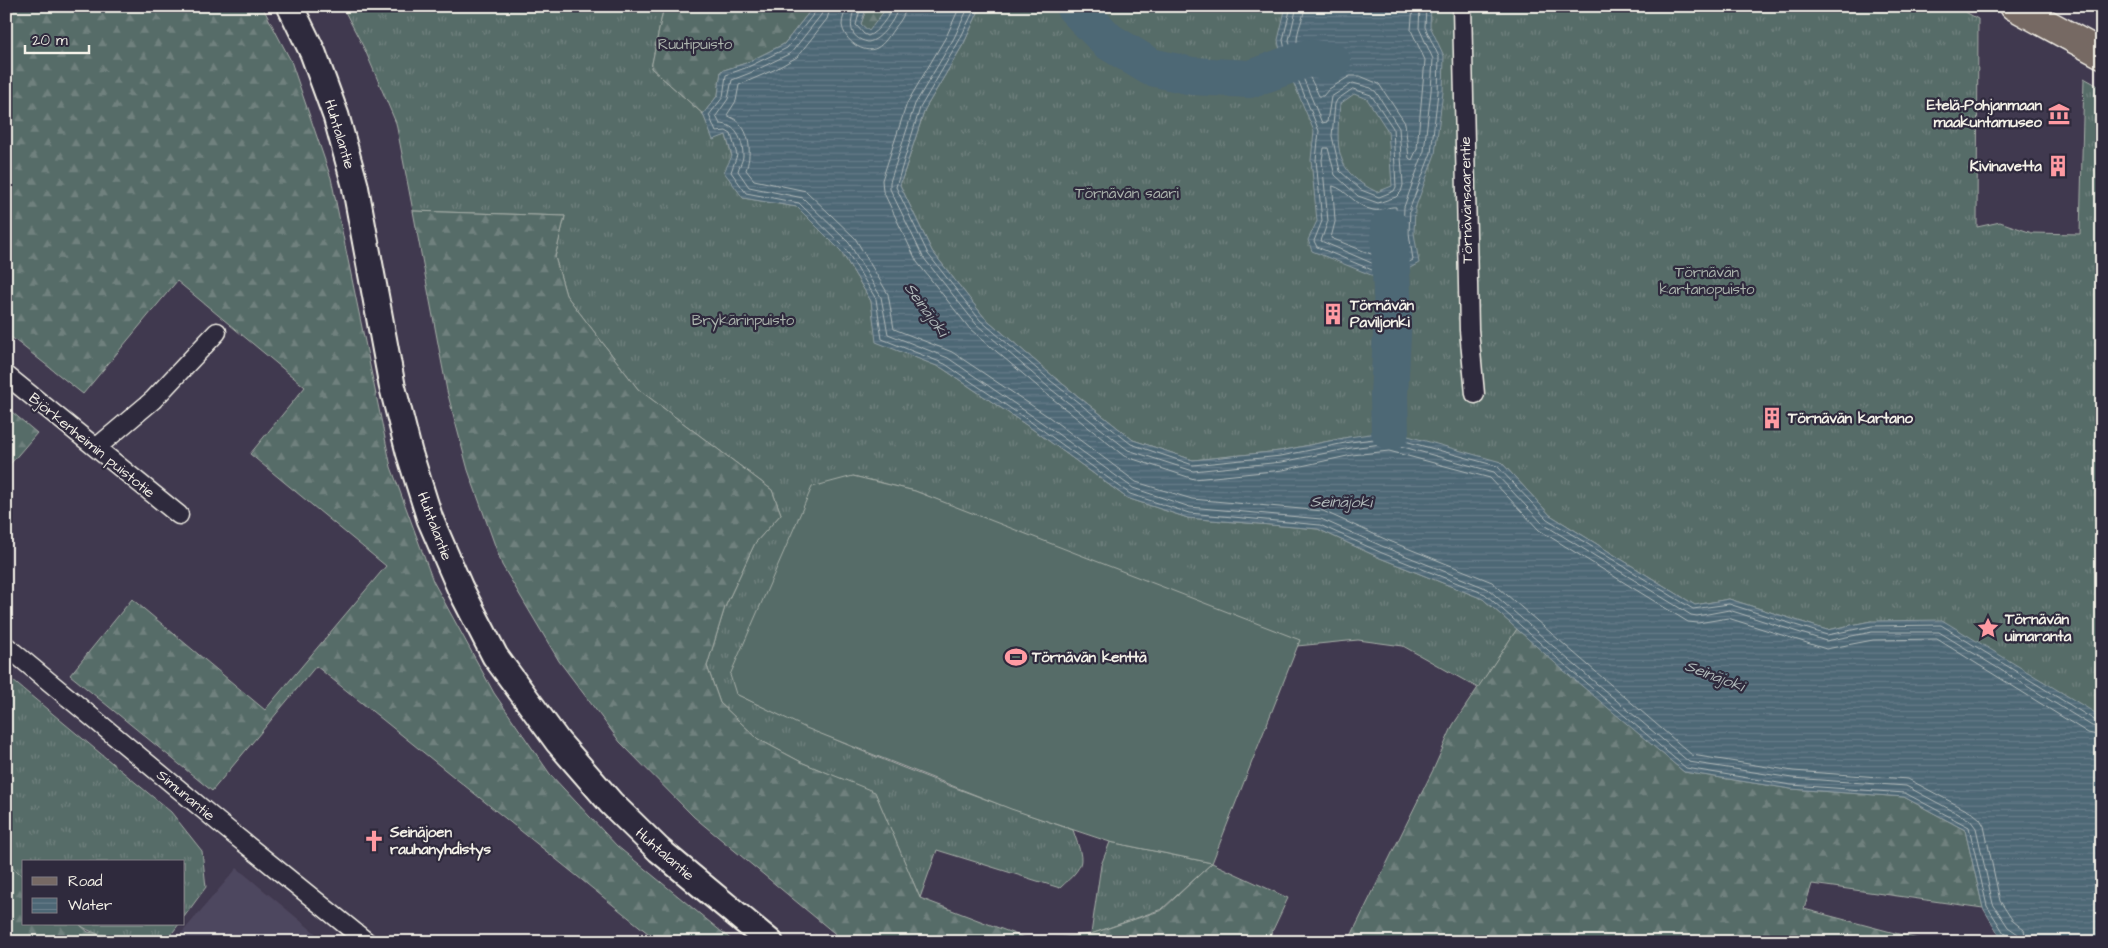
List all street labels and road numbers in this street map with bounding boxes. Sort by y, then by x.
street label: Huhtalantie [319,97,360,172]
street label: Törnävänsaarentie [1455,136,1478,264]
street label: Björkenheimin puistotie [24,388,159,503]
street label: Huhtalantie [412,489,457,563]
street label: Simunantie [152,765,219,826]
street label: Huhtalantie [631,823,699,886]

